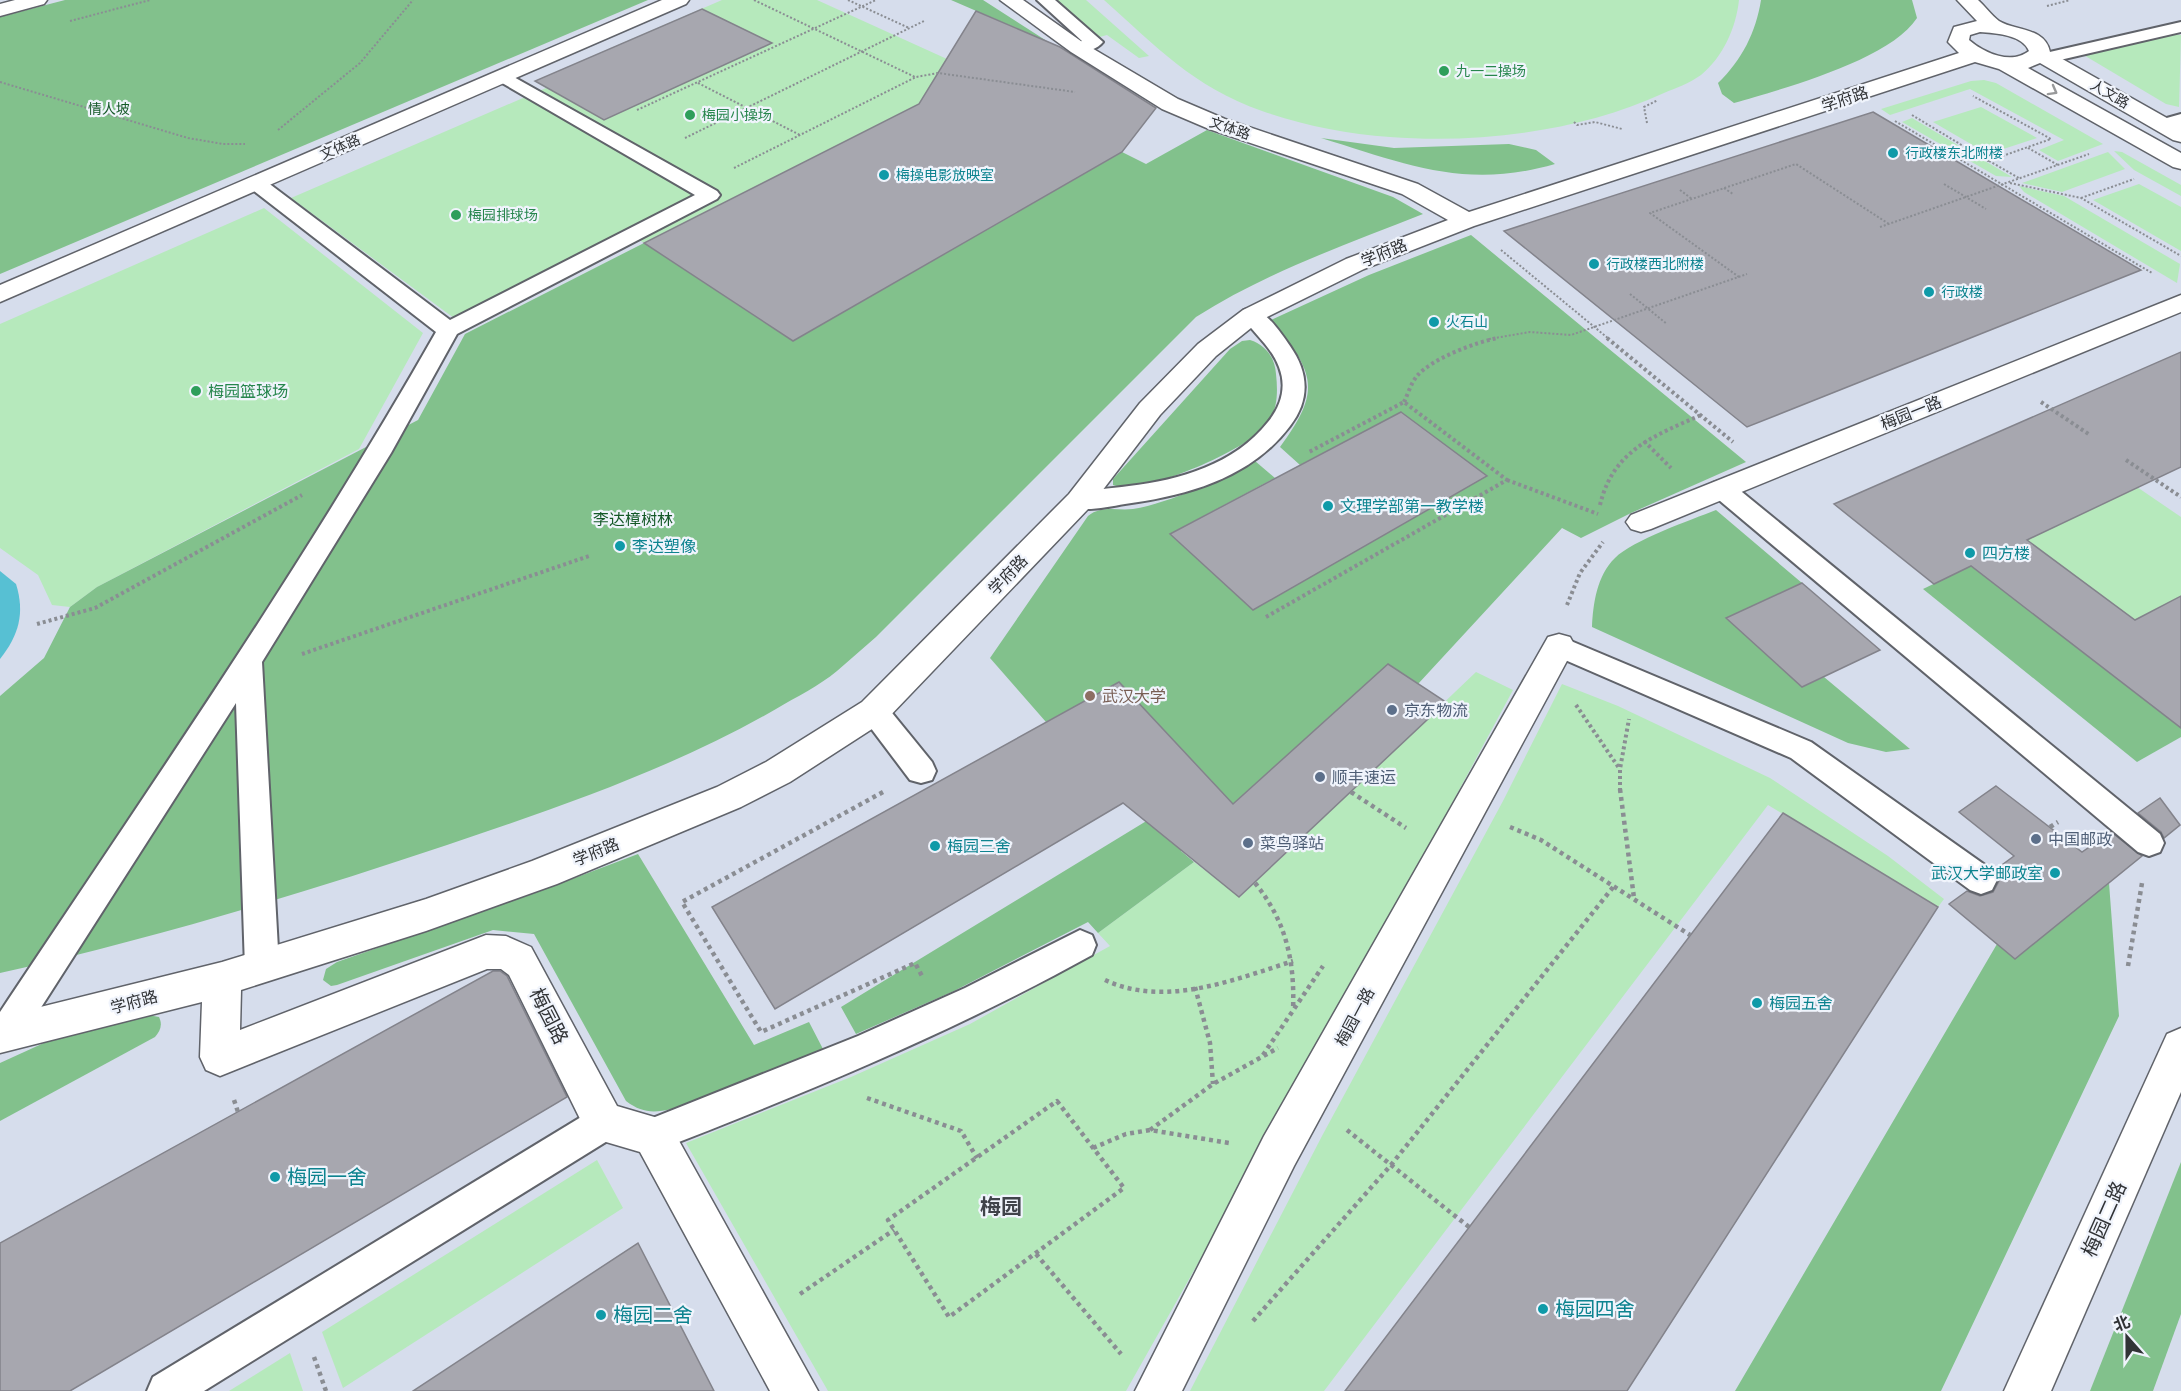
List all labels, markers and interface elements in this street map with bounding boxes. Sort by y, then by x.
place label: 九一二操场 [1456,63,1526,79]
marker: 九一二操场 [1437,64,1451,78]
street label: 人文路 [2088,77,2132,111]
street label: 学府路 [1819,83,1871,115]
one-way arrow [2047,84,2058,95]
park label: 情人坡 [88,101,130,117]
place label: 梅园小操场 [702,107,772,123]
marker: 梅园小操场 [683,108,697,122]
street label: 文体路 [1208,114,1252,142]
street label: 文体路 [318,131,362,163]
place label: 行政楼东北附楼 [1905,145,2003,161]
marker: 行政楼东北附楼 [1886,146,1900,160]
place label: 梅操电影放映室 [896,167,994,183]
marker: 梅操电影放映室 [877,168,891,182]
place label: 梅园排球场 [468,207,538,223]
marker: 梅园排球场 [449,208,463,222]
street label: 学府路 [1358,235,1410,271]
place label: 行政楼西北附楼 [1606,256,1704,272]
marker: 行政楼西北附楼 [1587,257,1601,271]
place label: 行政楼 [1941,284,1983,300]
marker: 行政楼 [1922,285,1936,299]
place label: 火石山 [1446,314,1488,330]
marker: 火石山 [1427,315,1441,329]
place label: 梅园篮球场 [208,382,288,401]
marker: 梅园篮球场 [189,384,203,398]
street label: 梅园一路 [1878,392,1944,434]
place label: 文理学部第一教学楼 [1340,497,1484,516]
marker: 文理学部第一教学楼 [1321,499,1335,513]
park label: 李达樟树林 [593,510,673,529]
place label: 李达塑像 [632,537,696,556]
marker: 李达塑像 [613,539,627,553]
place label: 四方楼 [1982,544,2030,563]
marker: 四方楼 [1963,546,1977,560]
street label: 学府路 [984,551,1032,599]
place label: 武汉大学 [1102,687,1166,706]
marker: 武汉大学 [1083,689,1097,703]
place label: 京东物流 [1404,701,1468,720]
marker: 京东物流 [1385,703,1399,717]
place label: 顺丰速运 [1332,768,1396,787]
marker: 顺丰速运 [1313,770,1327,784]
place label: 中国邮政 [2048,830,2112,849]
marker: 中国邮政 [2029,832,2043,846]
street label: 学府路 [570,834,622,870]
place label: 菜鸟驿站 [1260,834,1324,853]
marker: 菜鸟驿站 [1241,836,1255,850]
place label: 梅园三舍 [947,837,1011,856]
marker: 梅园三舍 [928,839,942,853]
place label: 武汉大学邮政室 [1931,864,2043,883]
marker: 武汉大学邮政室 [2048,866,2062,880]
street label: 梅园路 [525,984,573,1048]
street label: 梅园一路 [1332,984,1378,1050]
street label: 学府路 [108,987,160,1017]
place label: 梅园五舍 [1769,994,1833,1013]
marker: 梅园五舍 [1750,996,1764,1010]
place label: 梅园一舍 [287,1165,367,1189]
marker: 梅园一舍 [268,1170,282,1184]
street label: 梅园二路 [2077,1178,2131,1260]
district label: 梅园 [980,1194,1022,1219]
place label: 梅园四舍 [1555,1297,1635,1321]
marker: 梅园四舍 [1536,1302,1550,1316]
place label: 梅园二舍 [613,1303,693,1327]
north arrow [2097,1307,2157,1367]
marker: 梅园二舍 [594,1308,608,1322]
text: 北 [2111,1312,2133,1335]

